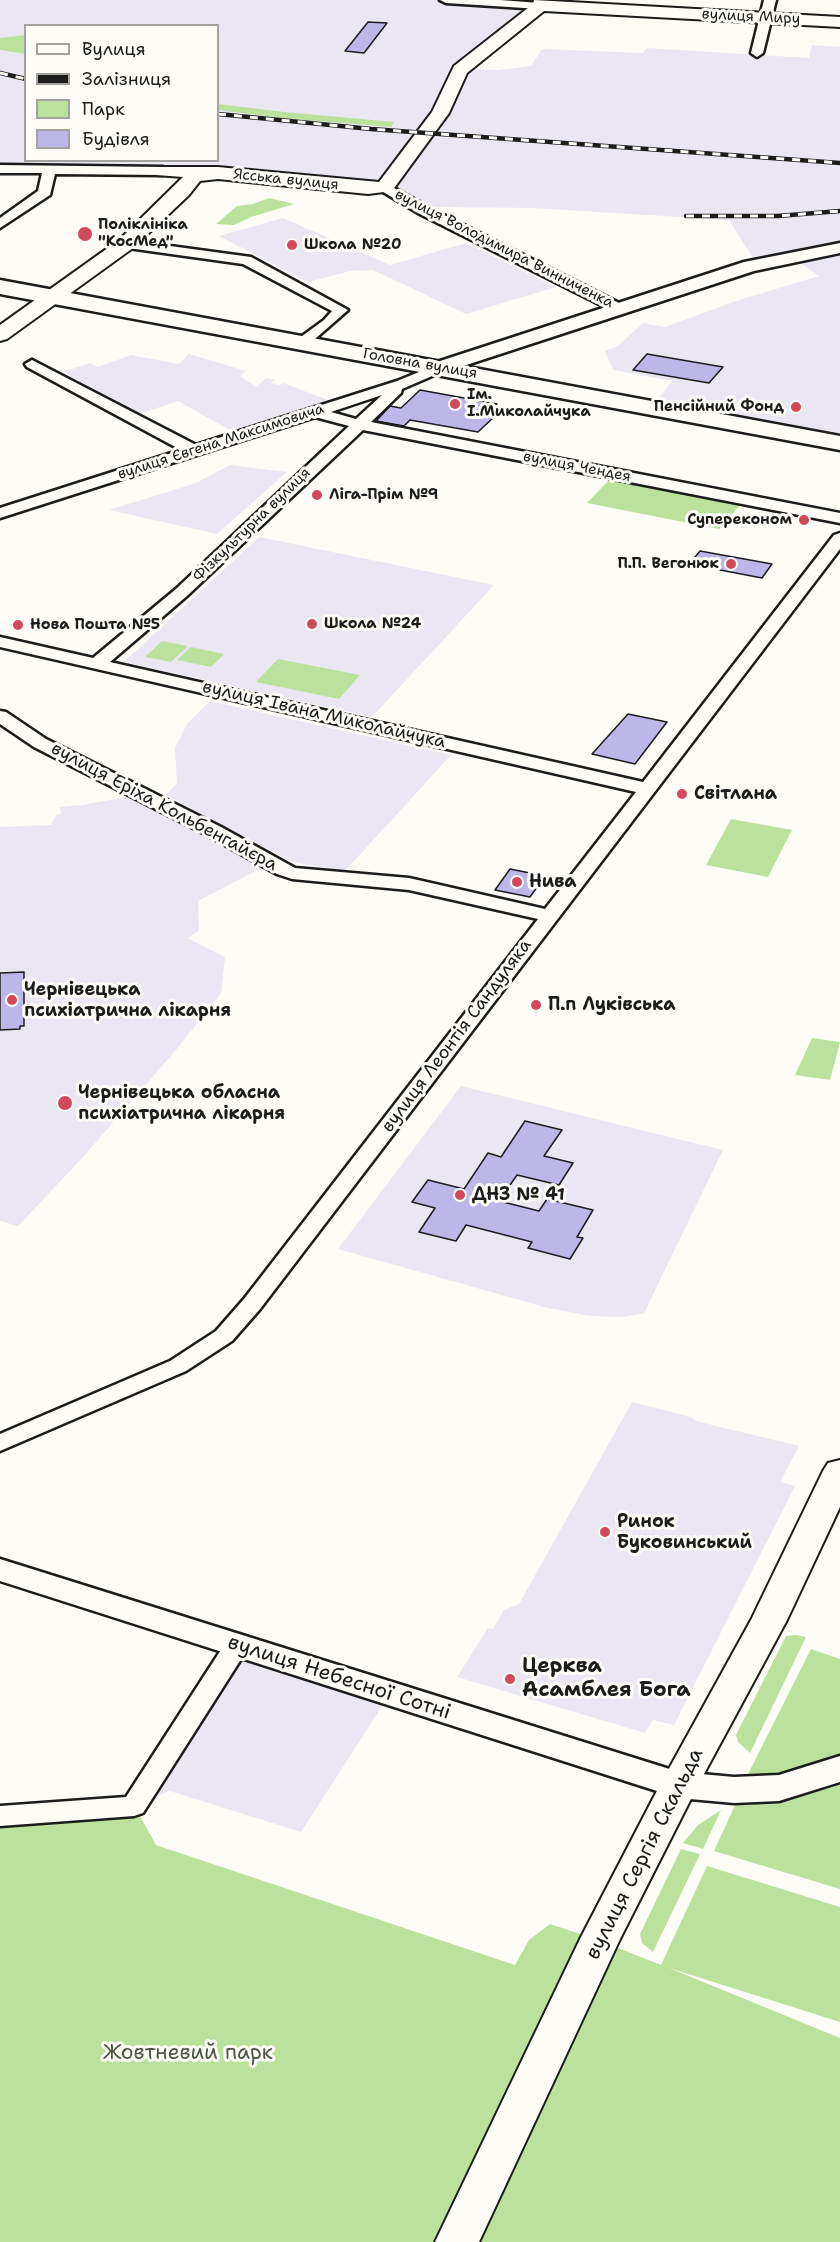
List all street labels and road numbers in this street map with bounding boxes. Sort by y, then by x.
street label: вулиця Миру [701,5,801,29]
street label: Ясська вулиця [233,166,339,194]
street label: вулиця Володимира Винниченка [392,186,616,312]
street label: Головна вулиця [361,345,479,383]
street label: вулиця Євгена Максимовича [115,400,327,484]
street label: вулиця Чендея [522,448,632,486]
street label: Фізкультурна вулиця [190,464,314,586]
street label: вулиця Івана Миколайчука [200,676,448,754]
street label: вулиця Еріха Кольбенгайєра [47,738,281,876]
street label: вулиця Леонтія Сандуляка [377,935,537,1137]
street label: вулиця Небесної Сотні [224,1630,454,1726]
street label: вулиця Сергія Скальда [581,1744,709,1964]

